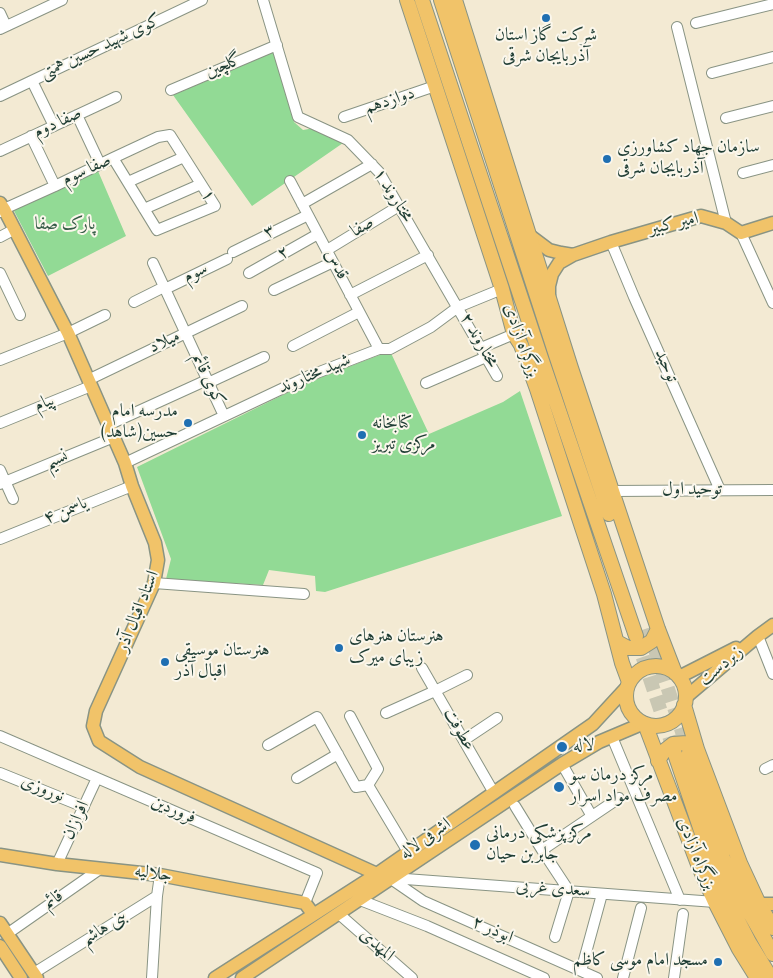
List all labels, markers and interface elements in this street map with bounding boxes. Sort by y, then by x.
street label: کوی شهید حسین همتی [37,11,165,85]
marker: شرکت گاز استان آذربایجان شرقی [540,12,552,24]
place label: شرکت گاز استان آذربایجان شرقی [495,26,597,68]
street label: گلچین [203,50,245,84]
street label: دوازدهم [362,84,418,120]
street label: صفا دوم [31,104,85,144]
place label: سازمان جهاد کشاورزی آذربایجان شرقی [617,138,760,180]
street label: صفا سوم [59,150,115,192]
marker: سازمان جهاد کشاورزی آذربایجان شرقی [601,153,613,165]
street label: مختاروند ۱ [367,165,417,227]
street label: ۱ [195,187,219,205]
street label: امیر کبیر [647,209,701,241]
street label: صفا [347,213,379,243]
park label: پارک صفا [35,215,95,237]
street label: ۳ [260,221,280,245]
street label: ۲ [274,242,294,266]
street label: قدس [318,246,352,284]
street label: سوم [180,259,212,289]
street label: بزرگراه آزادی [497,301,543,381]
street label: مختاروند ۲ [454,310,502,372]
street label: میلاد [146,326,184,360]
street label: توحید [648,346,682,386]
street label: کوی قائم [185,350,229,410]
street label: شهید مختاروند [276,350,354,400]
street label: پیام [31,390,59,418]
place label: مدرسه امام حسین(شاهد) [101,402,178,444]
place label: کتابخانه مرکزى تبریز [372,414,436,456]
marker: مدرسه امام حسین(شاهد) [182,417,194,429]
marker: کتابخانه مرکزى تبریز [356,429,368,441]
street label: نسیم [42,447,72,475]
street label: توحید اول [662,480,722,502]
street label: یاسمن ۴ [41,494,91,530]
street label: استاد اقبال آذر [113,568,165,656]
place label: هنرستان هنرهای زیبای میرک [349,627,444,670]
place label: هنرستان موسیقی اقبال آذر [175,641,270,684]
marker: هنرستان هنرهای زیبای میرک [333,642,345,654]
street label: زبردست [695,642,749,692]
marker: هنرستان موسیقی اقبال آذر [159,656,171,668]
street label: عطوفت [437,705,479,755]
place label: لاله [573,736,594,758]
marker: لاله [555,740,569,754]
place label: مرکز درمان سو مصرف مواد اسرار [570,766,677,809]
street label: نوروزی [17,772,67,808]
marker: مرکز درمان سو مصرف مواد اسرار [552,780,566,794]
street label: فروردین [147,792,199,830]
street label: افرازان [59,798,95,844]
street label: بزرگراه آزادی [671,814,719,894]
street label: اشرفی لاله [396,815,456,865]
place label: مرکز پزشکی درمانی جابربن حیان [486,824,592,866]
marker: مرکز پزشکی درمانی جابربن حیان [468,838,482,852]
street label: جلالیه [133,862,173,888]
street label: سعدی غربی [515,877,591,903]
street label: قائم [40,886,68,916]
street label: بنی هاشم [78,906,132,952]
street label: ابوذر ۲ [468,912,516,950]
street label: المهدی [354,925,398,967]
place label: مسجد امام موسی کاظم [573,951,708,973]
marker: مسجد امام موسی کاظم [712,956,724,968]

